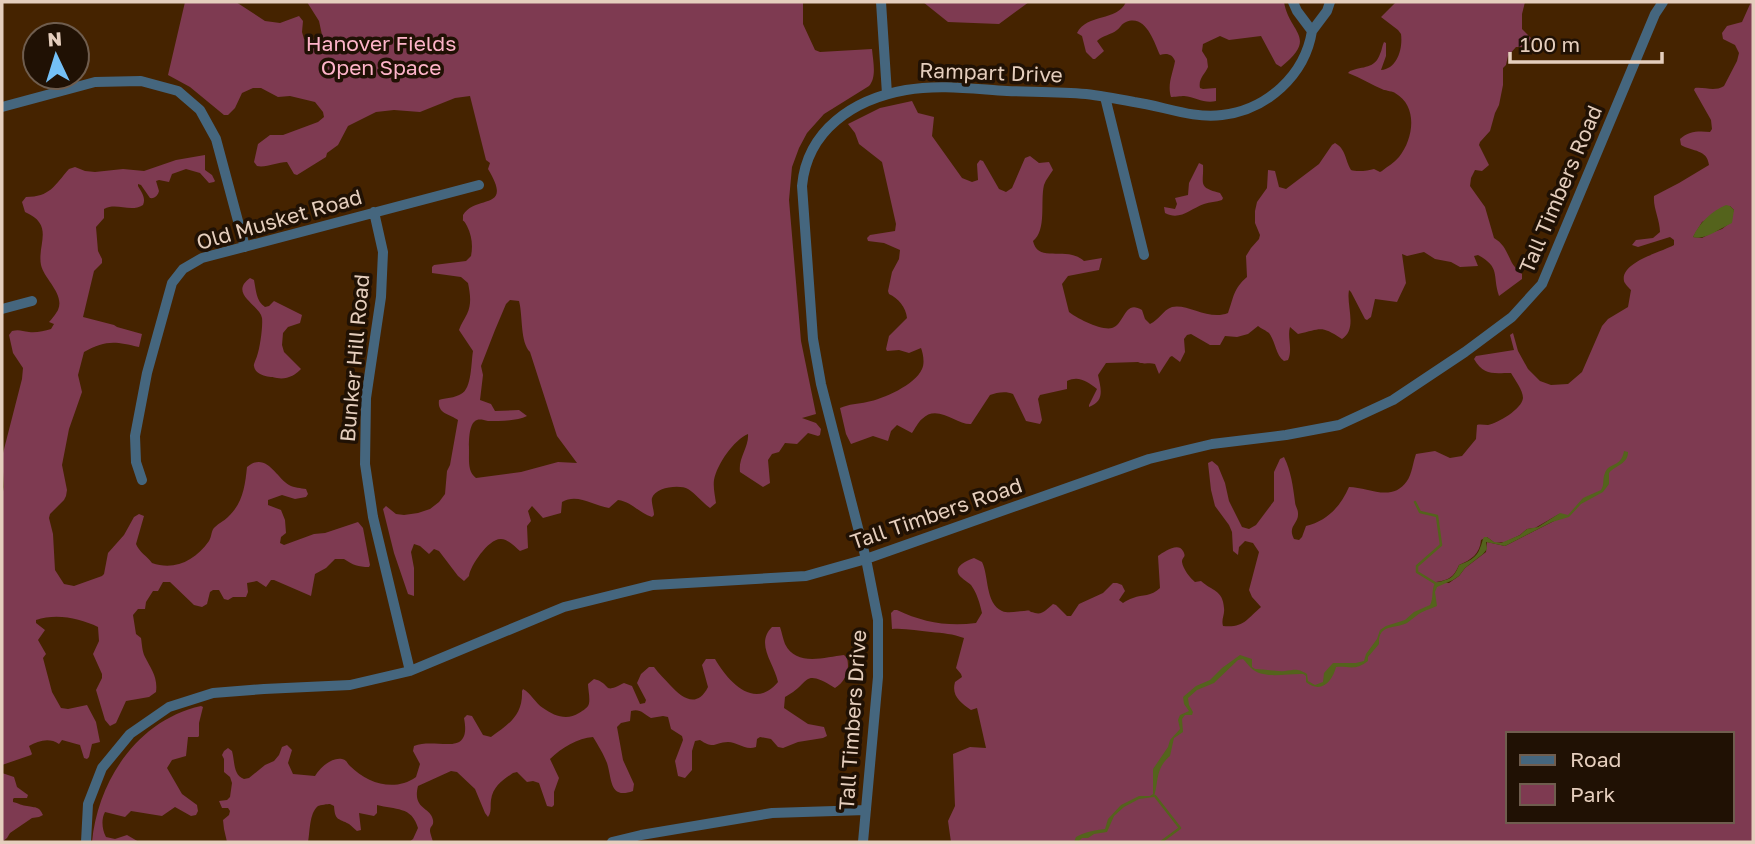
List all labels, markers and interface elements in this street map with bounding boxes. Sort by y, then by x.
north arrow [21,21,91,91]
scale bar [1510,21,1662,65]
text: N [47,27,63,51]
park label: Hanover Fields Open Space [306,30,456,80]
text: 100 m [1520,31,1580,57]
street label: Rampart Drive [919,57,1063,87]
street label: Tall Timbers Road [1513,101,1607,277]
street label: Old Musket Road [193,183,365,255]
street label: Bunker Hill Road [334,273,374,443]
street label: Tall Timbers Road [847,471,1025,555]
street label: Tall Timbers Drive [833,629,871,811]
legend [1506,732,1734,823]
text: Road [1570,746,1621,772]
text: Park [1570,781,1616,807]

